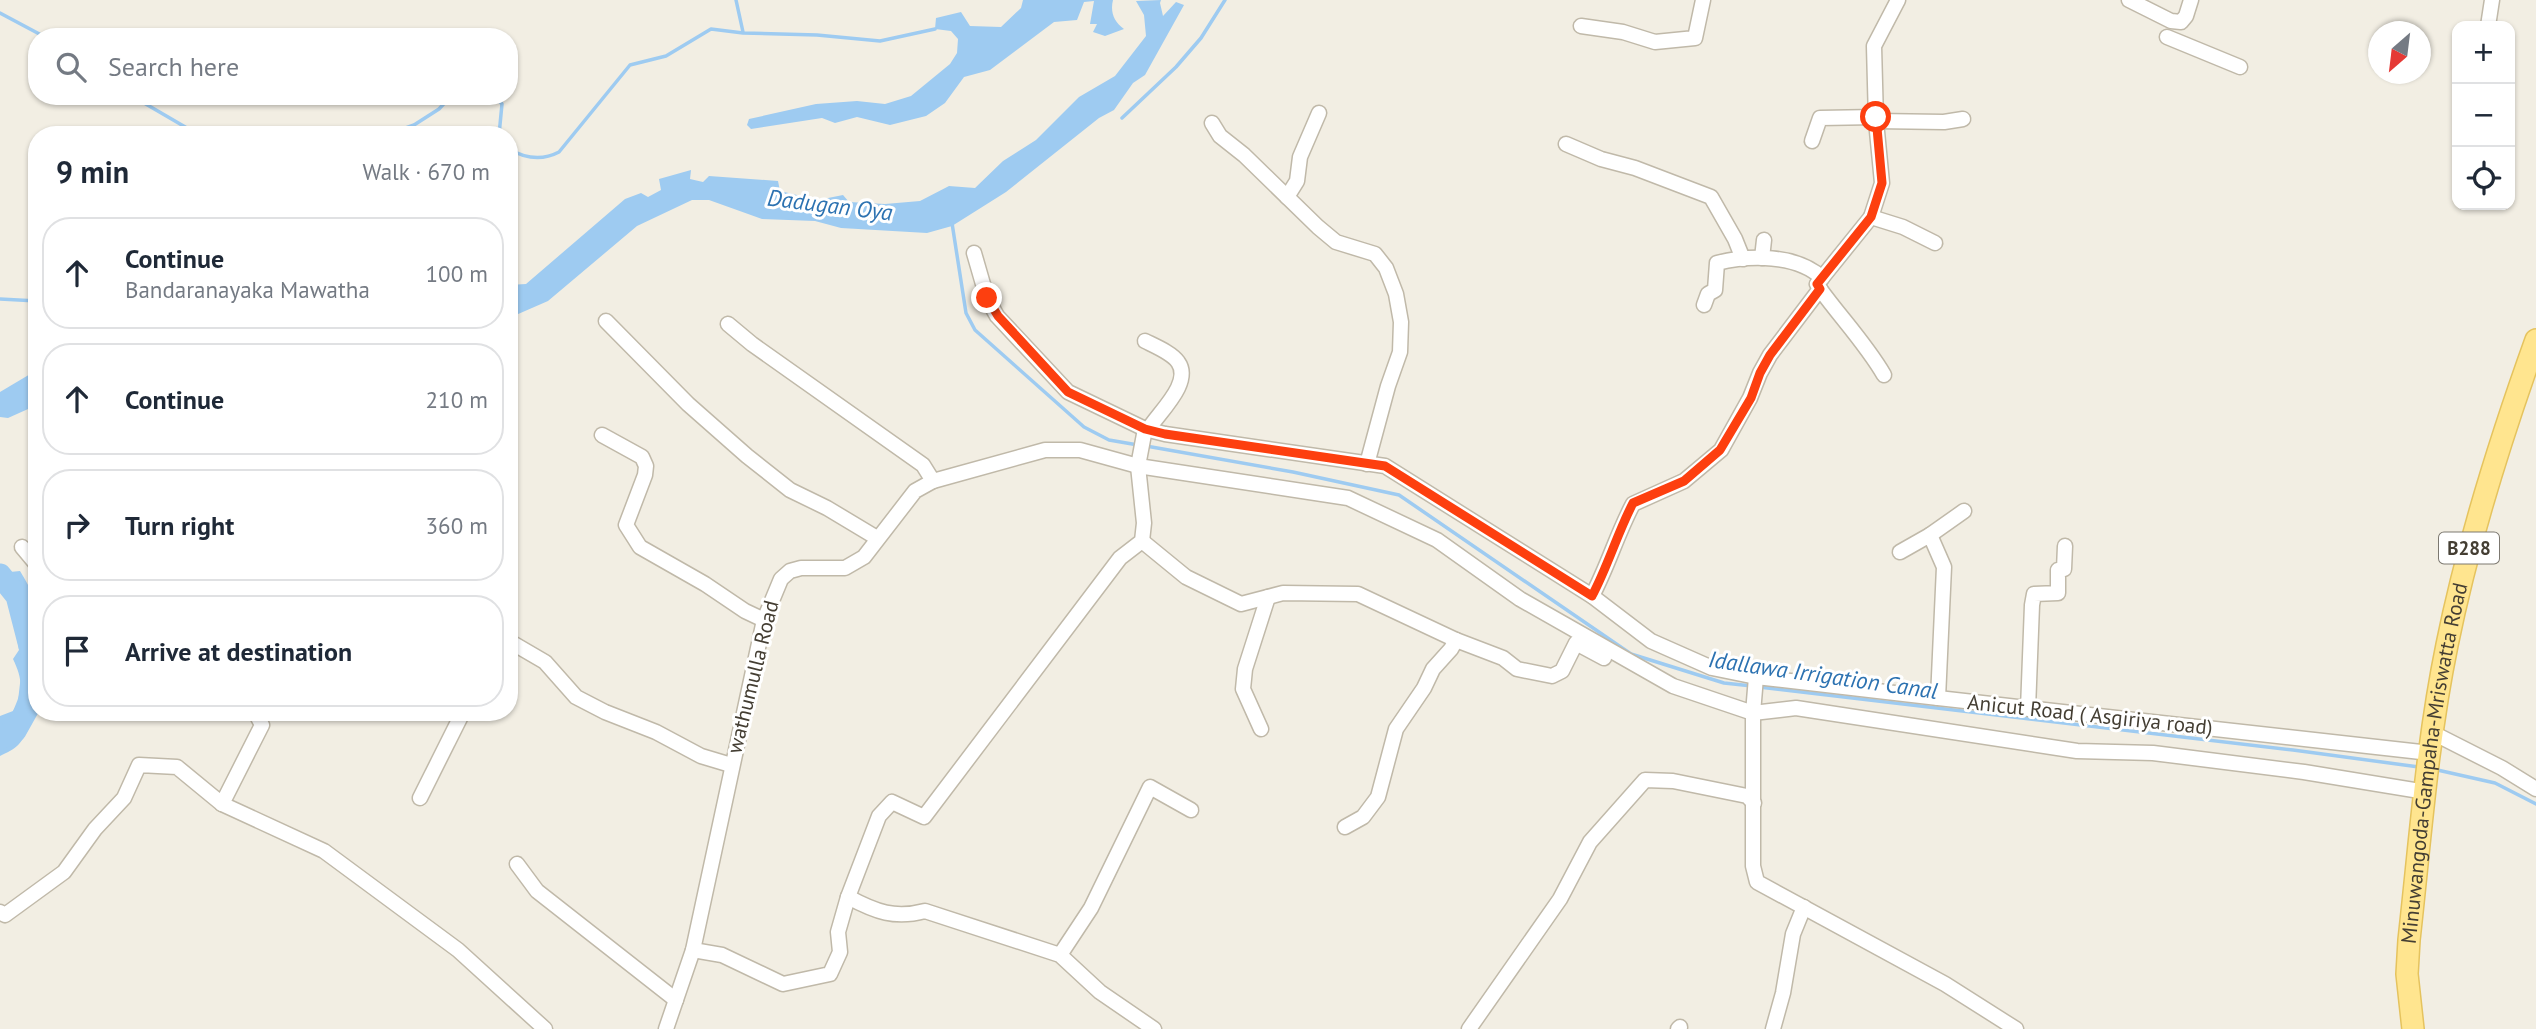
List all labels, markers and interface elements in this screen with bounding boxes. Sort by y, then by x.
north arrow [2368,21,2431,84]
map controls [2452,21,2515,210]
button: + [2452,21,2515,84]
search box [28,28,518,105]
icon: search [52,48,90,86]
text: Search here [108,50,239,83]
button: − [2452,84,2515,147]
route start [1860,101,1891,132]
button: locate [2452,147,2515,210]
text: 9 min [56,152,129,191]
text: Walk · 670 m [363,157,490,186]
water label: Dadugan Oya [766,182,894,227]
text: Continue [125,242,224,275]
icon: ahead [58,254,96,292]
text: 100 m [426,259,488,288]
text: Bandaranayaka Mawatha [125,275,370,304]
route end [971,282,1002,313]
icon: ahead [58,380,96,418]
text: Continue [125,383,224,416]
text: 210 m [426,385,488,414]
icon: right [58,506,96,544]
text: Turn right [125,509,234,542]
text: 360 m [426,511,488,540]
road number: B288 [2439,533,2499,564]
street label: Minuwangoda-Gampaha-Mriswatta Road [2395,580,2473,945]
street label: wathumulla Road [720,597,785,756]
icon: arrive [58,632,96,670]
text: Arrive at destination [125,635,352,668]
water label: Idallawa Irrigation Canal [1707,644,1940,705]
street label: Anicut Road ( Asgiriya road) [1966,688,2214,741]

